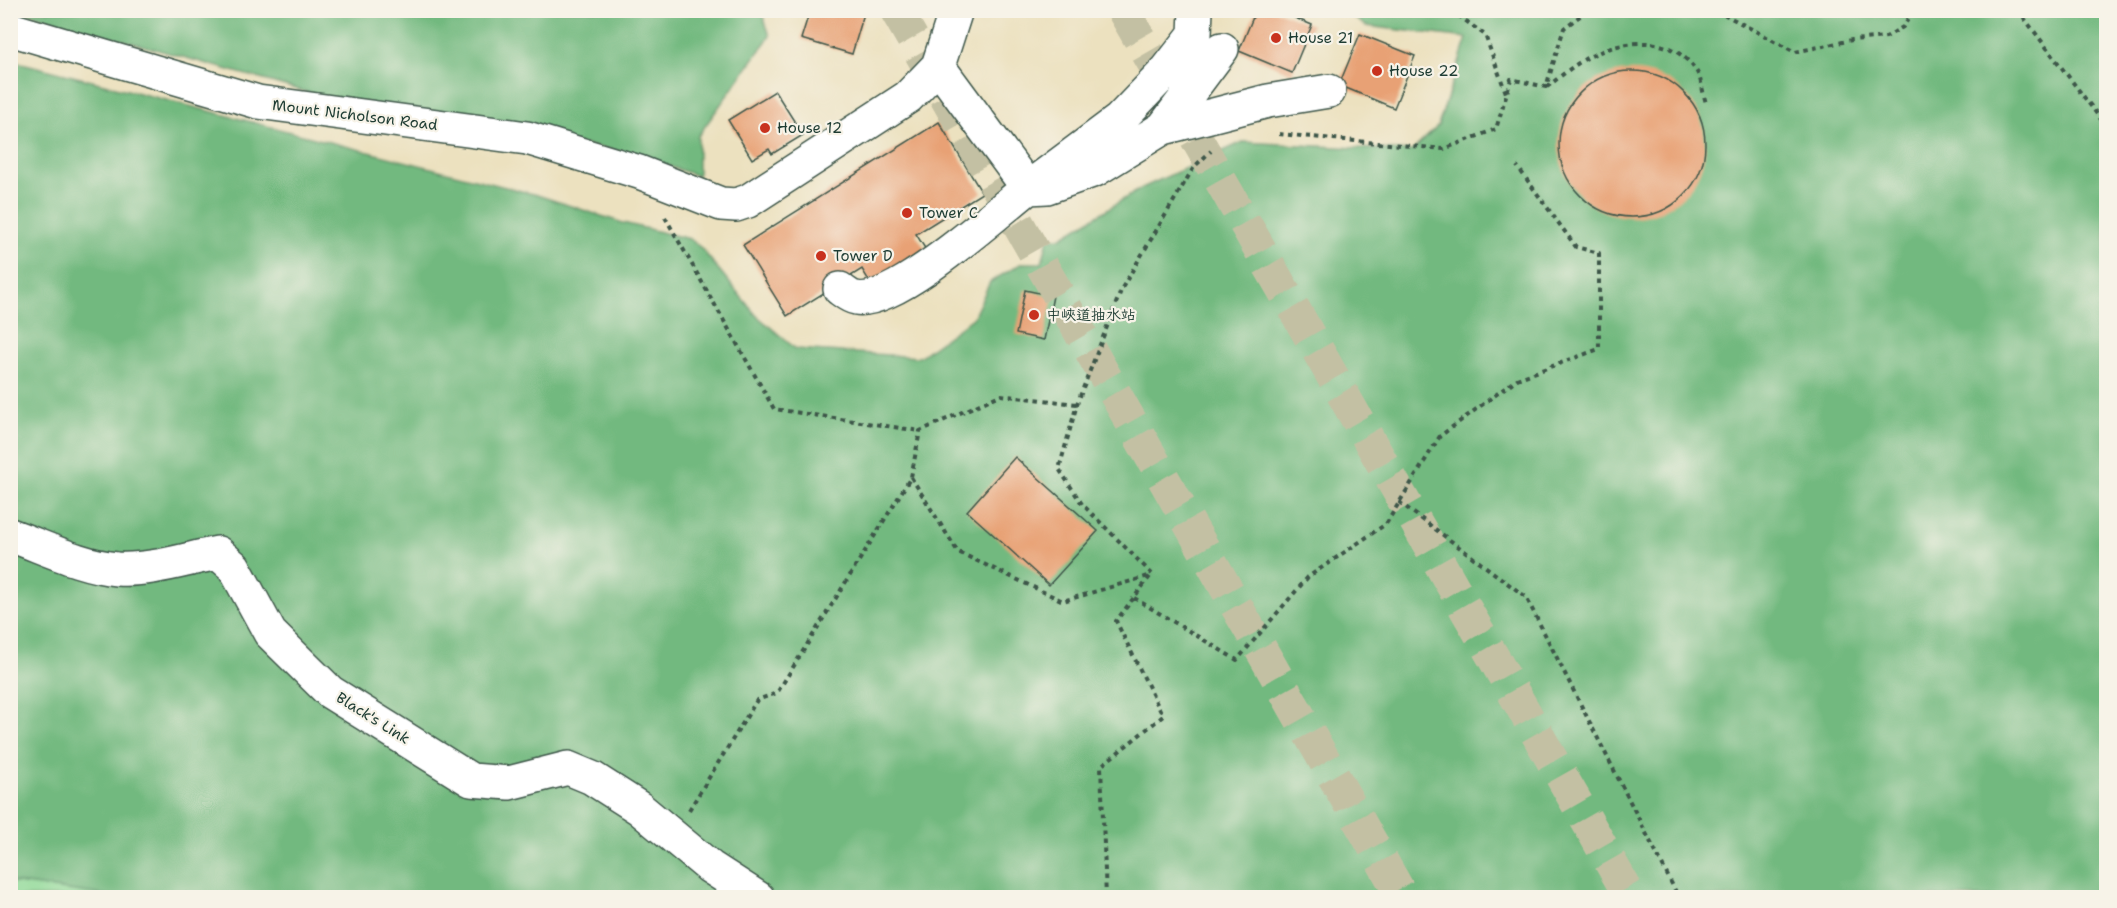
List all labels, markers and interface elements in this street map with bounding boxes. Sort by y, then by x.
place label: House 21 [1288,28,1353,48]
marker: House 21 [1269,31,1283,45]
place label: House 22 [1389,61,1458,81]
marker: House 22 [1370,64,1384,78]
street label: Mount Nicholson Road [271,95,439,135]
place label: House 12 [777,118,842,138]
marker: House 12 [758,121,772,135]
place label: Tower C [919,203,978,223]
marker: Tower C [900,206,914,220]
place label: Tower D [833,246,893,266]
marker: Tower D [814,249,828,263]
place label: 中峽道抽水站 [1046,305,1136,325]
marker: 中峽道抽水站 [1027,308,1041,322]
street label: Black's Link [332,687,414,749]

